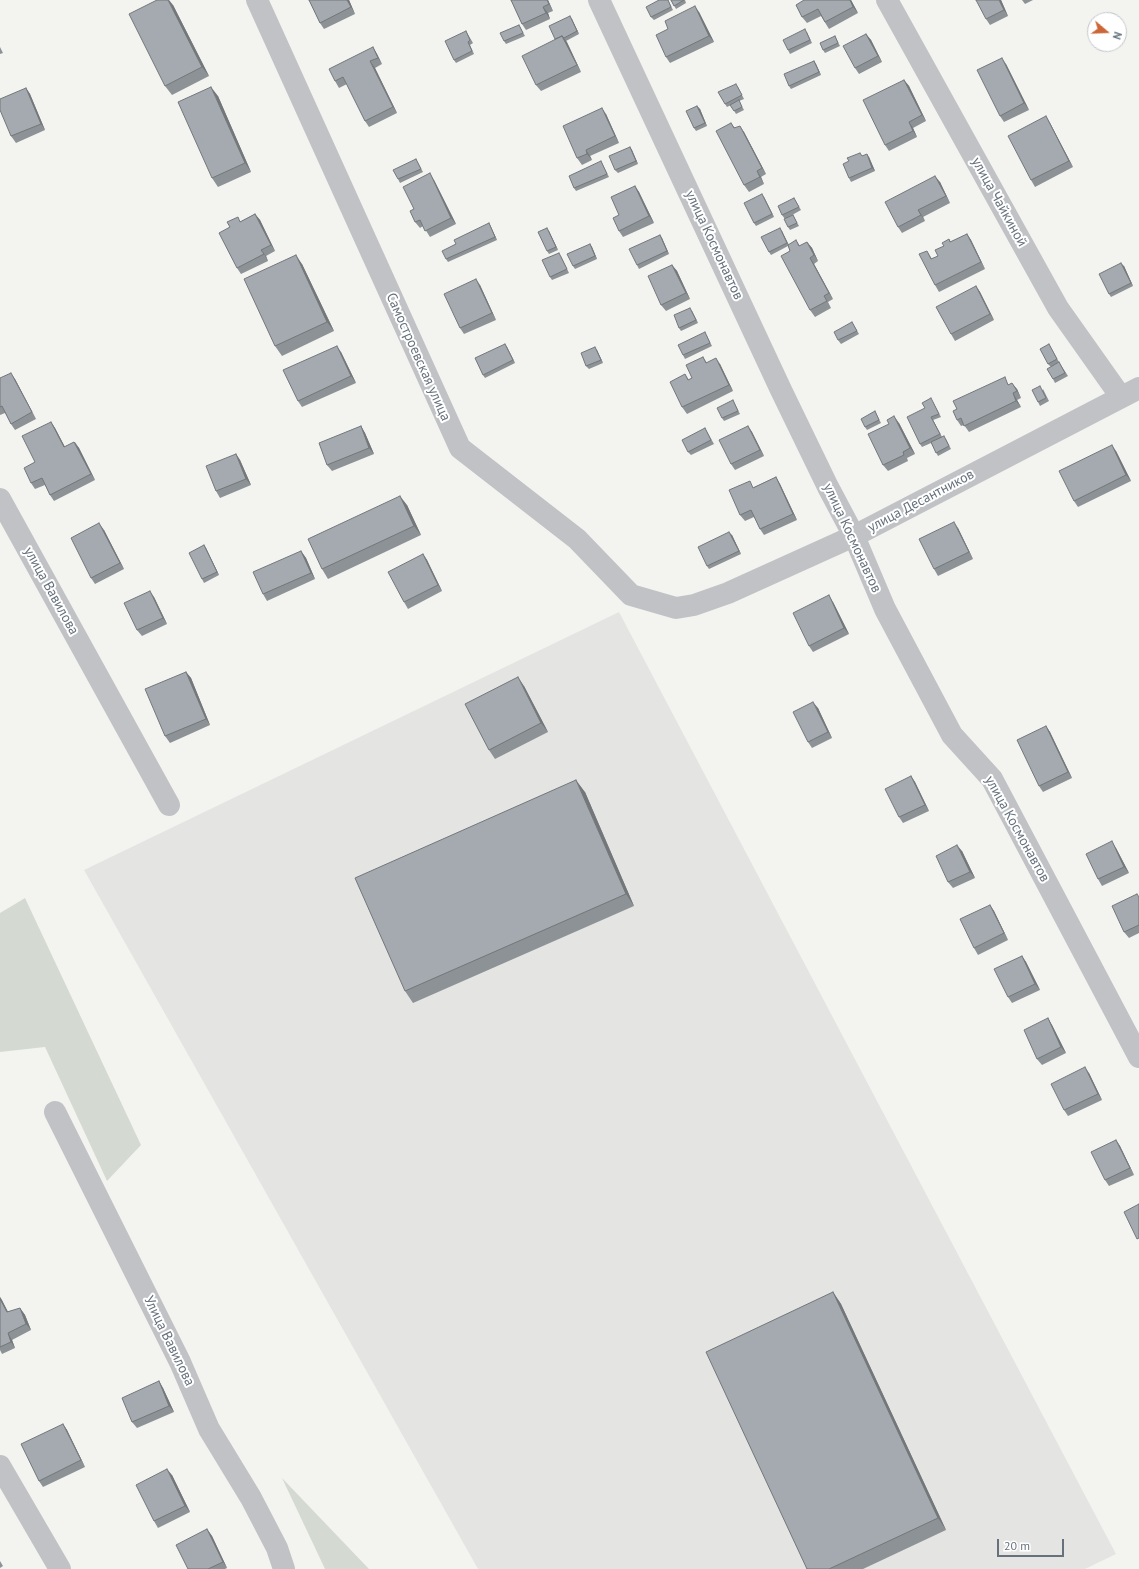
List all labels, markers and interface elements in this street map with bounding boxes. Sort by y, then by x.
north arrow [1087,12,1127,52]
text: N [1110,30,1125,41]
street label: улица Чайкиной [968,154,1030,250]
street label: улица Космонавтов [681,188,747,302]
street label: Самостроевская улица [382,290,454,424]
street label: улица Десантников [865,466,977,536]
street label: улица Космонавтов [819,481,885,595]
street label: улица Вавилова [20,544,82,638]
street label: улица Космонавтов [981,773,1053,885]
street label: Улица Вавилова [140,1293,198,1389]
scale bar [999,1531,1066,1557]
text: 20 m [1004,1538,1030,1553]

